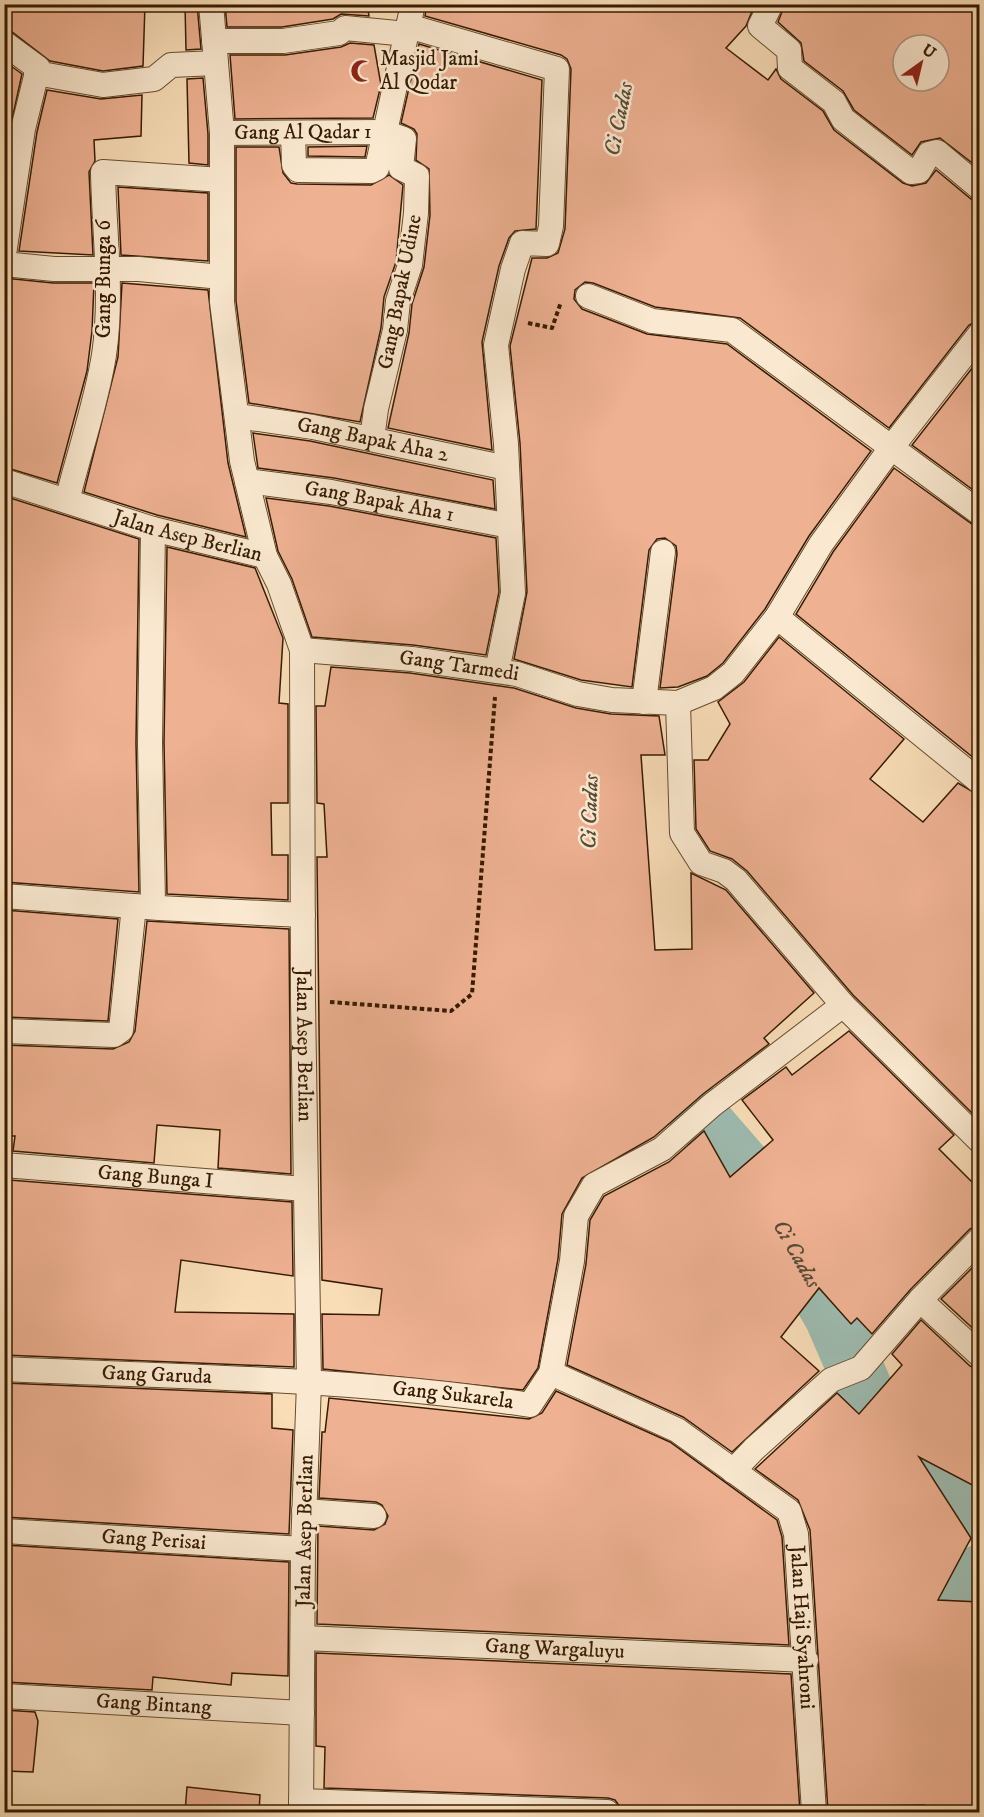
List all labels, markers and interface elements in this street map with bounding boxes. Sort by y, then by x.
north arrow [891,33,951,93]
text: U [918,40,940,63]
place label: Masjid Jami Al Qodar [380,46,479,96]
mosque icon: Masjid Jami Al Qodar [349,58,375,84]
water label: Ci Cadas [599,78,640,158]
street label: Gang Al Qadar 1 [234,119,372,146]
street label: Gang Bapak Udine [372,212,428,372]
street label: Gang Bunga 6 [91,219,117,338]
street label: Gang Bapak Aha 2 [295,412,452,468]
street label: Gang Bapak Aha 1 [303,476,456,528]
street label: Jalan Asep Berlian [108,503,265,568]
street label: Gang Tarmedi [398,645,521,687]
water label: Ci Cadas [575,773,605,850]
street label: Jalan Asep Berlian [290,967,318,1122]
street label: Gang Bunga I [97,1160,214,1195]
water label: Ci Cadas [767,1215,828,1294]
street label: Gang Garuda [101,1360,213,1390]
street label: Gang Sukarela [391,1376,515,1415]
street label: Jalan Asep Berlian [291,1454,319,1610]
street label: Gang Perisai [101,1524,207,1556]
street label: Jalan Haji Syahroni [784,1542,820,1710]
street label: Gang Wargaluyu [484,1633,625,1665]
street label: Gang Bintang [95,1688,213,1721]

